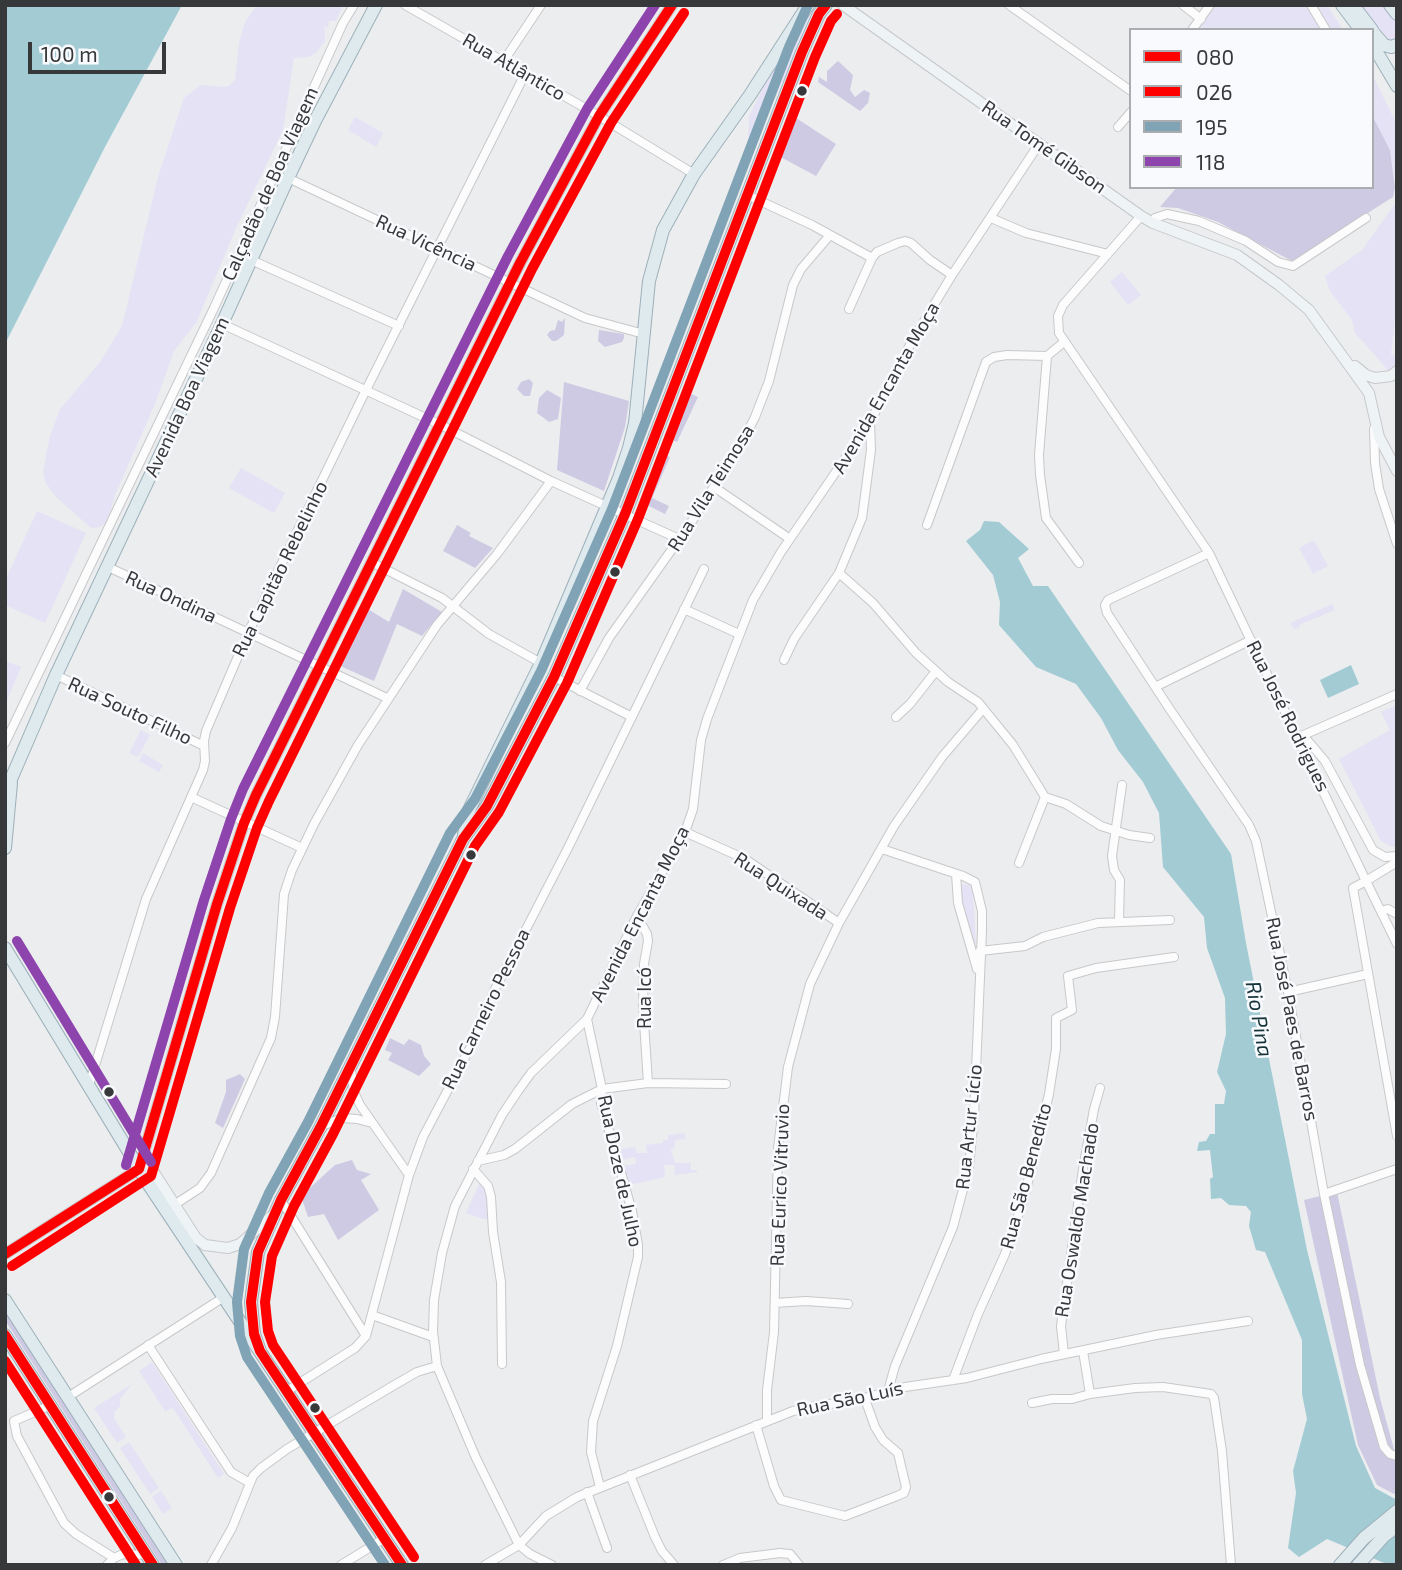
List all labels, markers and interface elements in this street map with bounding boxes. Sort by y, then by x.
scale bar [32,28,170,72]
street label: Rua Atlântico [458,28,570,106]
legend [1129,28,1374,189]
text: 100 m [41,41,98,66]
text: 080 [1196,44,1234,69]
text: 026 [1196,79,1232,104]
street label: Calçadão de Boa Viagem [217,84,323,284]
unlabelled marker [795,84,809,98]
street label: Rua Tomé Gibson [977,96,1111,198]
text: 195 [1196,114,1228,139]
text: 118 [1196,149,1225,174]
street label: Rua Vicência [372,210,480,276]
street label: Avenida Encanta Moça [828,298,944,478]
street label: Avenida Boa Viagem [140,313,234,481]
street label: Rua Vila Teimosa [663,420,759,556]
street label: Rua Capitão Rebelinho [227,477,333,661]
unlabelled marker [608,565,622,579]
street label: Rua Ondina [122,566,220,628]
street label: Rua José Rodrigues [1241,637,1335,795]
street label: Rua Souto Filho [64,672,196,750]
street label: Avenida Encanta Moça [586,822,694,1006]
street label: Rua Quixada [730,847,832,925]
unlabelled marker [464,848,478,862]
street label: Rua José Paes de Barros [1261,915,1323,1123]
street label: Rua Carneiro Pessoa [437,925,535,1093]
street label: Rua Icó [634,967,656,1029]
water label: Rio Pina [1240,979,1278,1059]
street label: Rua Artur Lício [951,1063,987,1191]
unlabelled marker [102,1085,116,1099]
street label: Rua Doze de Julho [593,1093,647,1249]
street label: Rua São Benedito [996,1101,1056,1251]
street label: Rua Eurico Vitruvio [766,1103,794,1267]
street label: Rua Oswaldo Machado [1050,1121,1104,1319]
street label: Rua São Luís [795,1377,905,1421]
unlabelled marker [308,1401,322,1415]
unlabelled marker [102,1490,116,1504]

